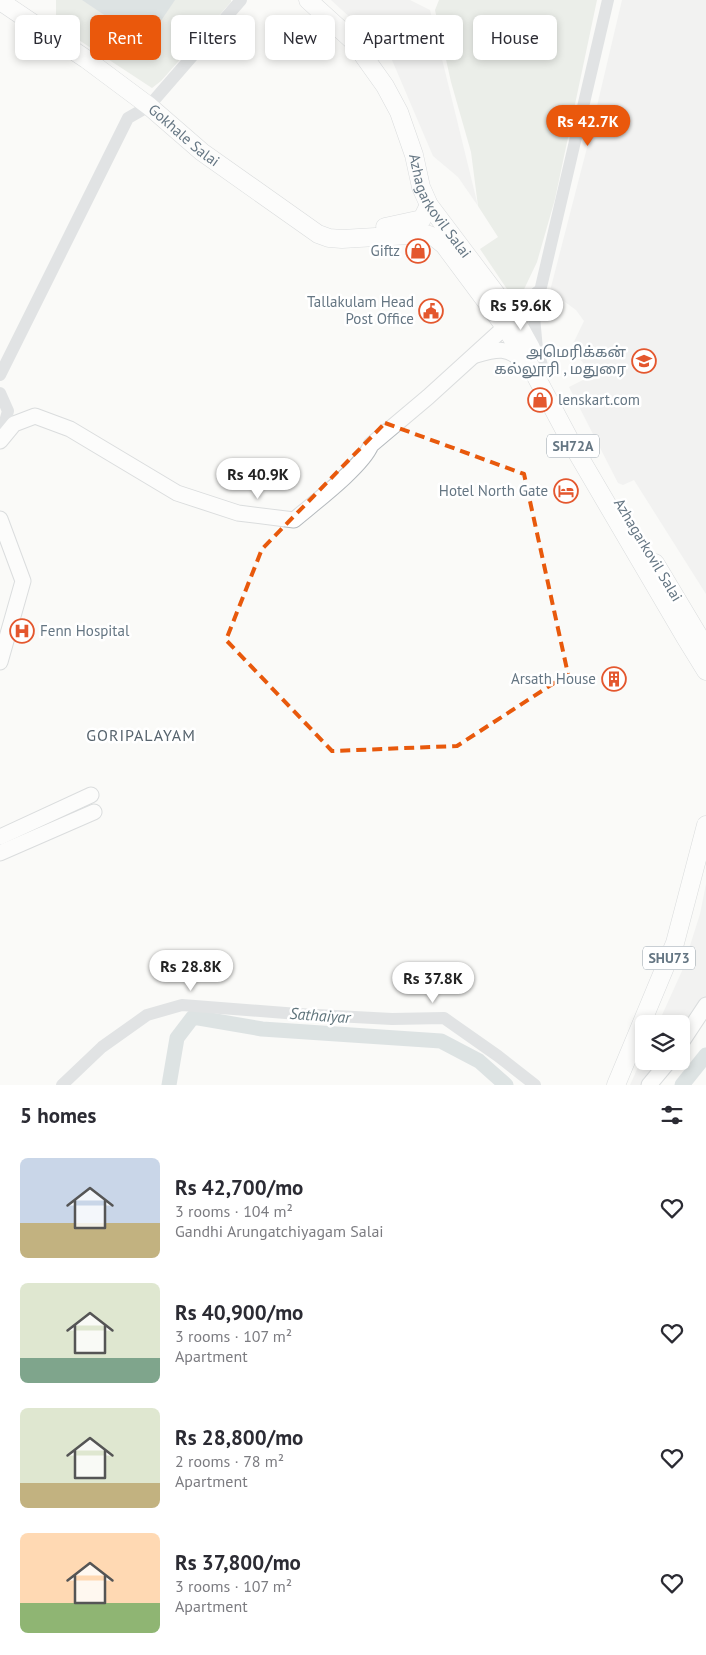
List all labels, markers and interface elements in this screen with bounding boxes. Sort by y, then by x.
chip: Buy [15,15,80,60]
chip: Rent [90,15,161,60]
chip: Filters [171,15,255,60]
chip: New [265,15,335,60]
chip: Apartment [345,15,463,60]
chip: House [473,15,557,60]
street label: Gokhale Salai [145,100,223,170]
pin: Rs 42.7K [536,104,640,147]
text: Rs 42.7K [557,111,619,131]
street label: Azhagarkovil Salai [405,152,476,262]
shop icon: Giftz [405,238,431,264]
place label: Giftz [370,241,400,260]
pin: Rs 59.6K [469,288,573,331]
place label: Tallakulam Head Post Office [307,292,414,328]
text: Rs 59.6K [490,295,552,315]
public building icon: Tallakulam Head Post Office [418,298,444,324]
place label: அமெரிக்கன் கல்லூரி , மதுரை [494,342,626,379]
school or university icon: அமெரிக்கன் கல்லூரி , மதுரை [631,348,657,374]
shop icon: lenskart.com [527,387,553,413]
place label: lenskart.com [558,390,640,409]
road number: SH72A [547,434,599,458]
pin: Rs 40.9K [206,458,310,500]
text: Rs 40.9K [227,464,289,484]
hotel icon: Hotel North Gate [553,478,579,504]
place label: Hotel North Gate [439,481,548,500]
street label: Azhagarkovil Salai [610,495,687,605]
hospital icon: Fenn Hospital [9,618,35,644]
place label: Fenn Hospital [40,621,130,640]
building icon: Arsath House [601,666,627,692]
place label: Arsath House [511,669,596,688]
district label: GORIPALAYAM [86,725,196,745]
road number: SHU73 [643,946,695,970]
pin: Rs 28.8K [139,950,243,992]
text: Rs 28.8K [160,956,222,976]
pin: Rs 37.8K [381,962,485,1004]
text: Rs 37.8K [403,968,463,988]
water label: Sathaiyar [289,1003,353,1027]
map controls [635,1015,690,1070]
button: layers [635,1015,690,1070]
icon: filters [658,1101,686,1129]
text: 5 homes [20,1102,96,1129]
text: Rs 42,700/mo [175,1174,303,1201]
icon: home [60,1178,120,1238]
icon: heart [658,1194,686,1222]
text: 3 rooms · 104 m² [175,1201,293,1221]
text: Gandhi Arungatchiyagam Salai [175,1221,384,1241]
text: Rs 40,900/mo [175,1299,303,1326]
icon: home [60,1303,120,1363]
icon: heart [658,1319,686,1347]
text: 3 rooms · 107 m² [175,1326,292,1346]
text: Apartment [175,1346,248,1366]
text: Rs 28,800/mo [175,1424,303,1451]
icon: home [60,1428,120,1488]
icon: heart [658,1444,686,1472]
text: 2 rooms · 78 m² [175,1451,284,1471]
text: Apartment [175,1471,248,1491]
text: Rs 37,800/mo [175,1549,301,1576]
icon: home [60,1553,120,1613]
icon: heart [658,1569,686,1597]
text: 3 rooms · 107 m² [175,1576,292,1596]
text: Apartment [175,1596,248,1616]

